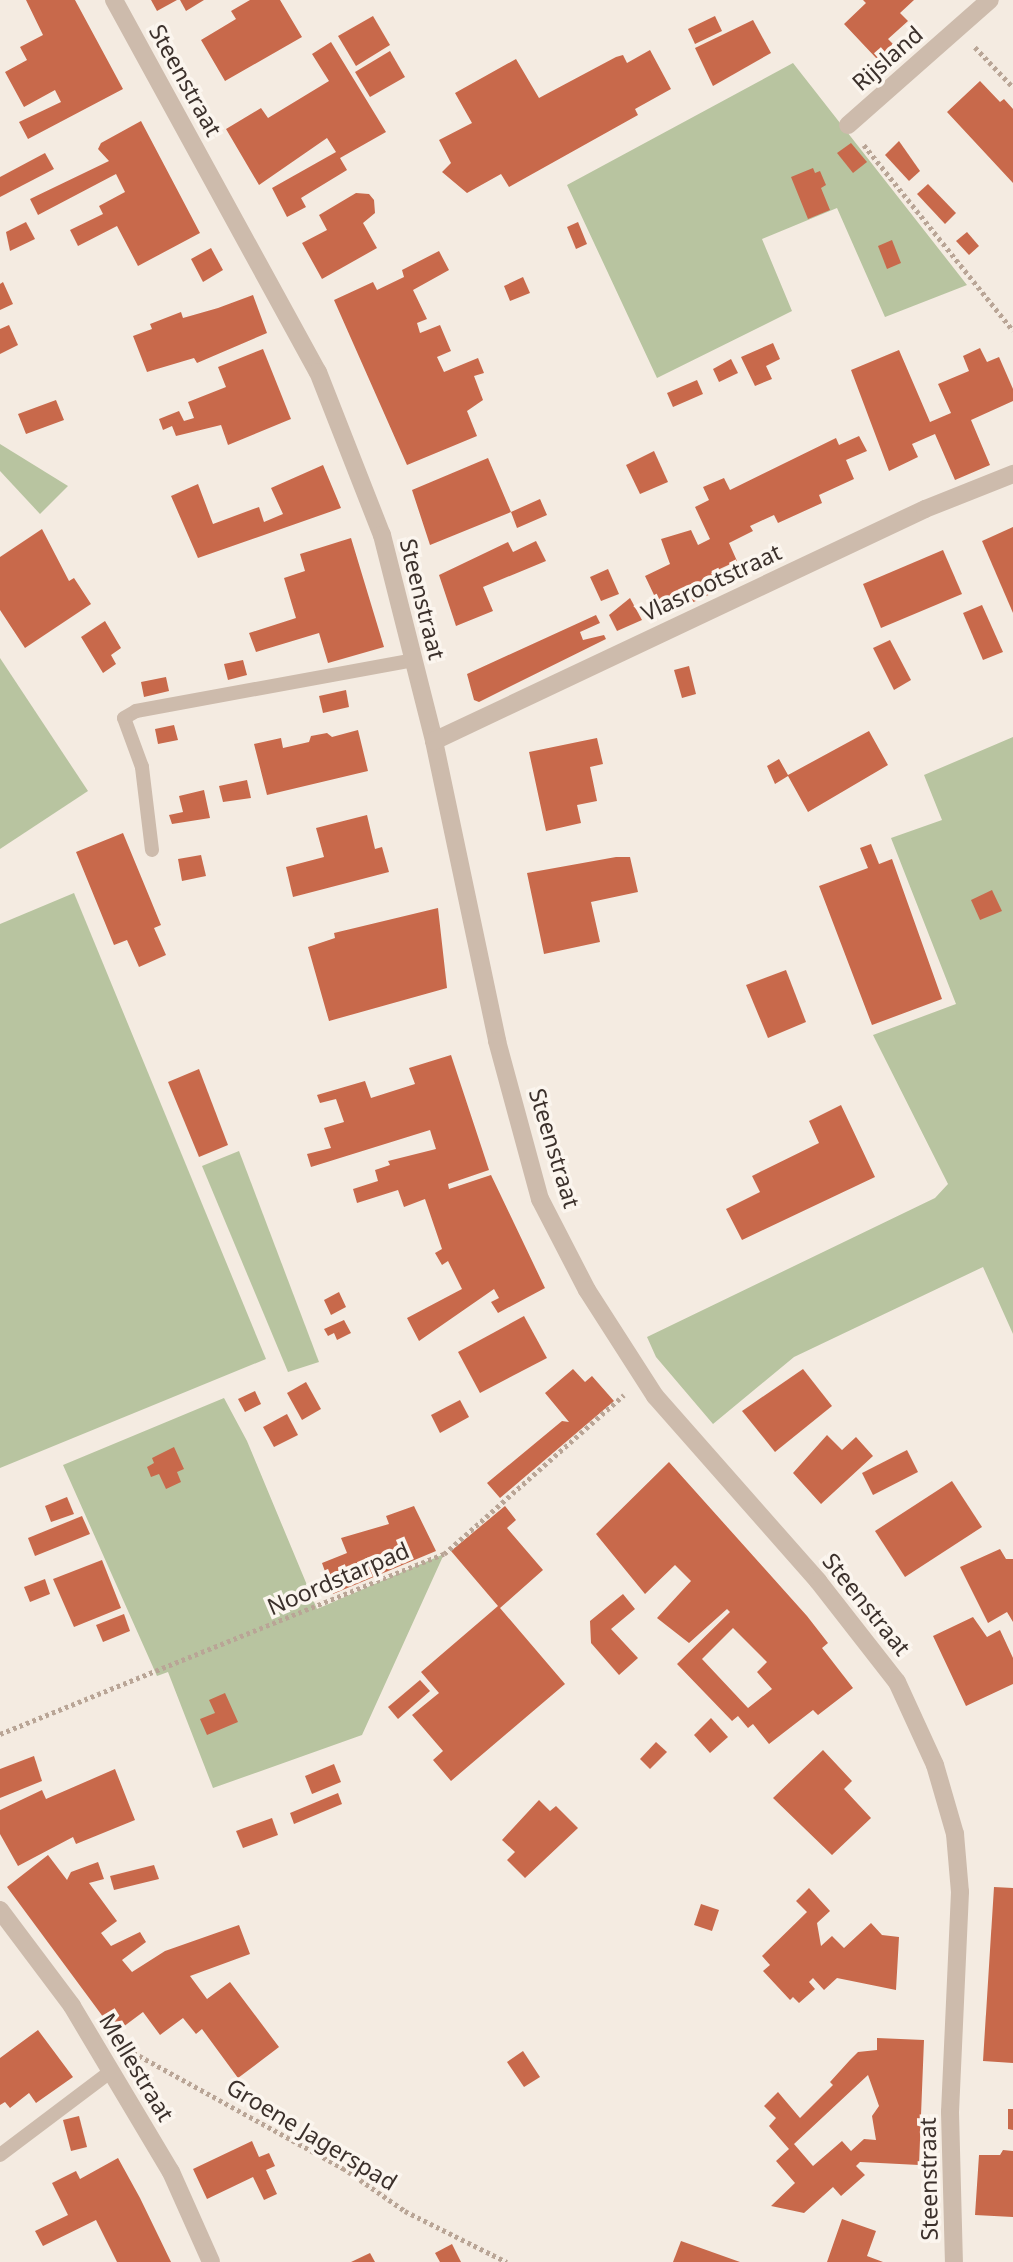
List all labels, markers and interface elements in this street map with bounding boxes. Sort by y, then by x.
street label: Steenstraat [144,19,228,141]
street label: Rijsland [846,20,928,96]
street label: Steenstraat [395,536,451,662]
street label: Vlasrootstraat [637,538,785,626]
street label: Steenstraat [524,1085,586,1211]
street label: Noordstarpad [263,1536,413,1620]
street label: Steenstraat [817,1547,917,1661]
street label: Mellestraat [94,2008,180,2126]
street label: Groene Jagerspad [222,2072,402,2196]
street label: Steenstraat [913,2117,943,2241]

